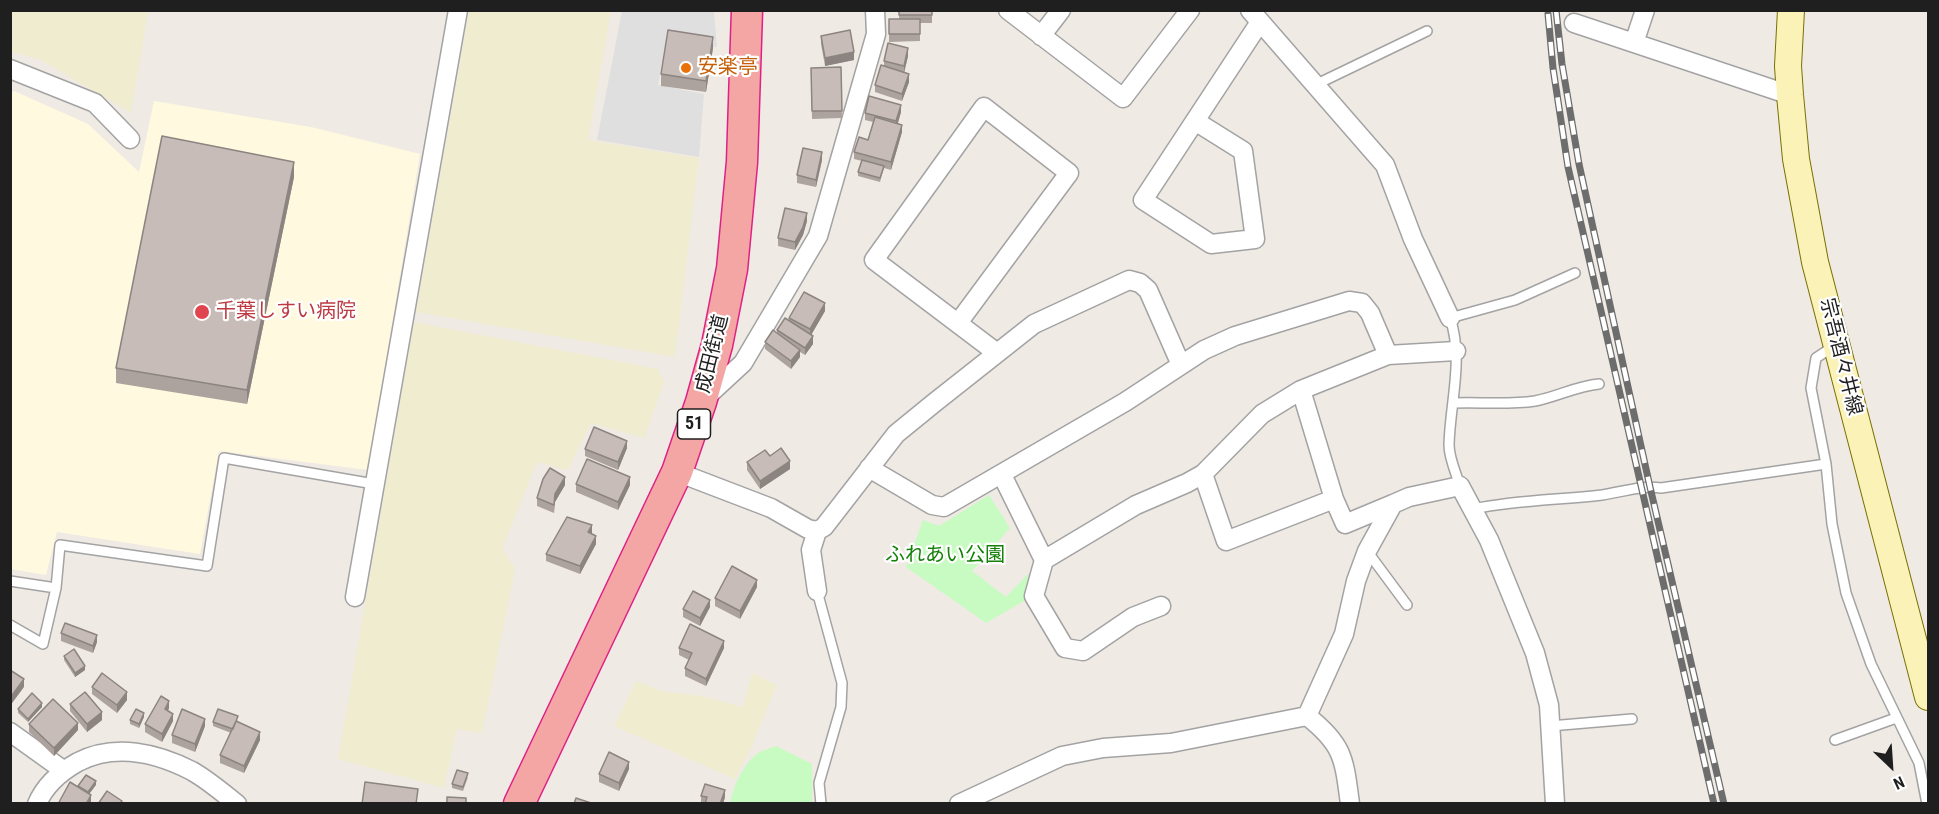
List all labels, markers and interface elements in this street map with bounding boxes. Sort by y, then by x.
place label: 安楽亭 [698,56,758,80]
marker: 安楽亭 [679,61,693,75]
street label: 宗吾酒々井線 [1814,296,1866,418]
place label: 千葉しすい病院 [216,300,356,324]
marker: 千葉しすい病院 [193,303,211,321]
street label: 成田街道 [692,312,734,396]
road number: 51 [678,409,710,439]
park label: ふれあい公園 [885,544,1005,568]
north arrow [1861,736,1921,796]
text: N [1890,772,1907,793]

